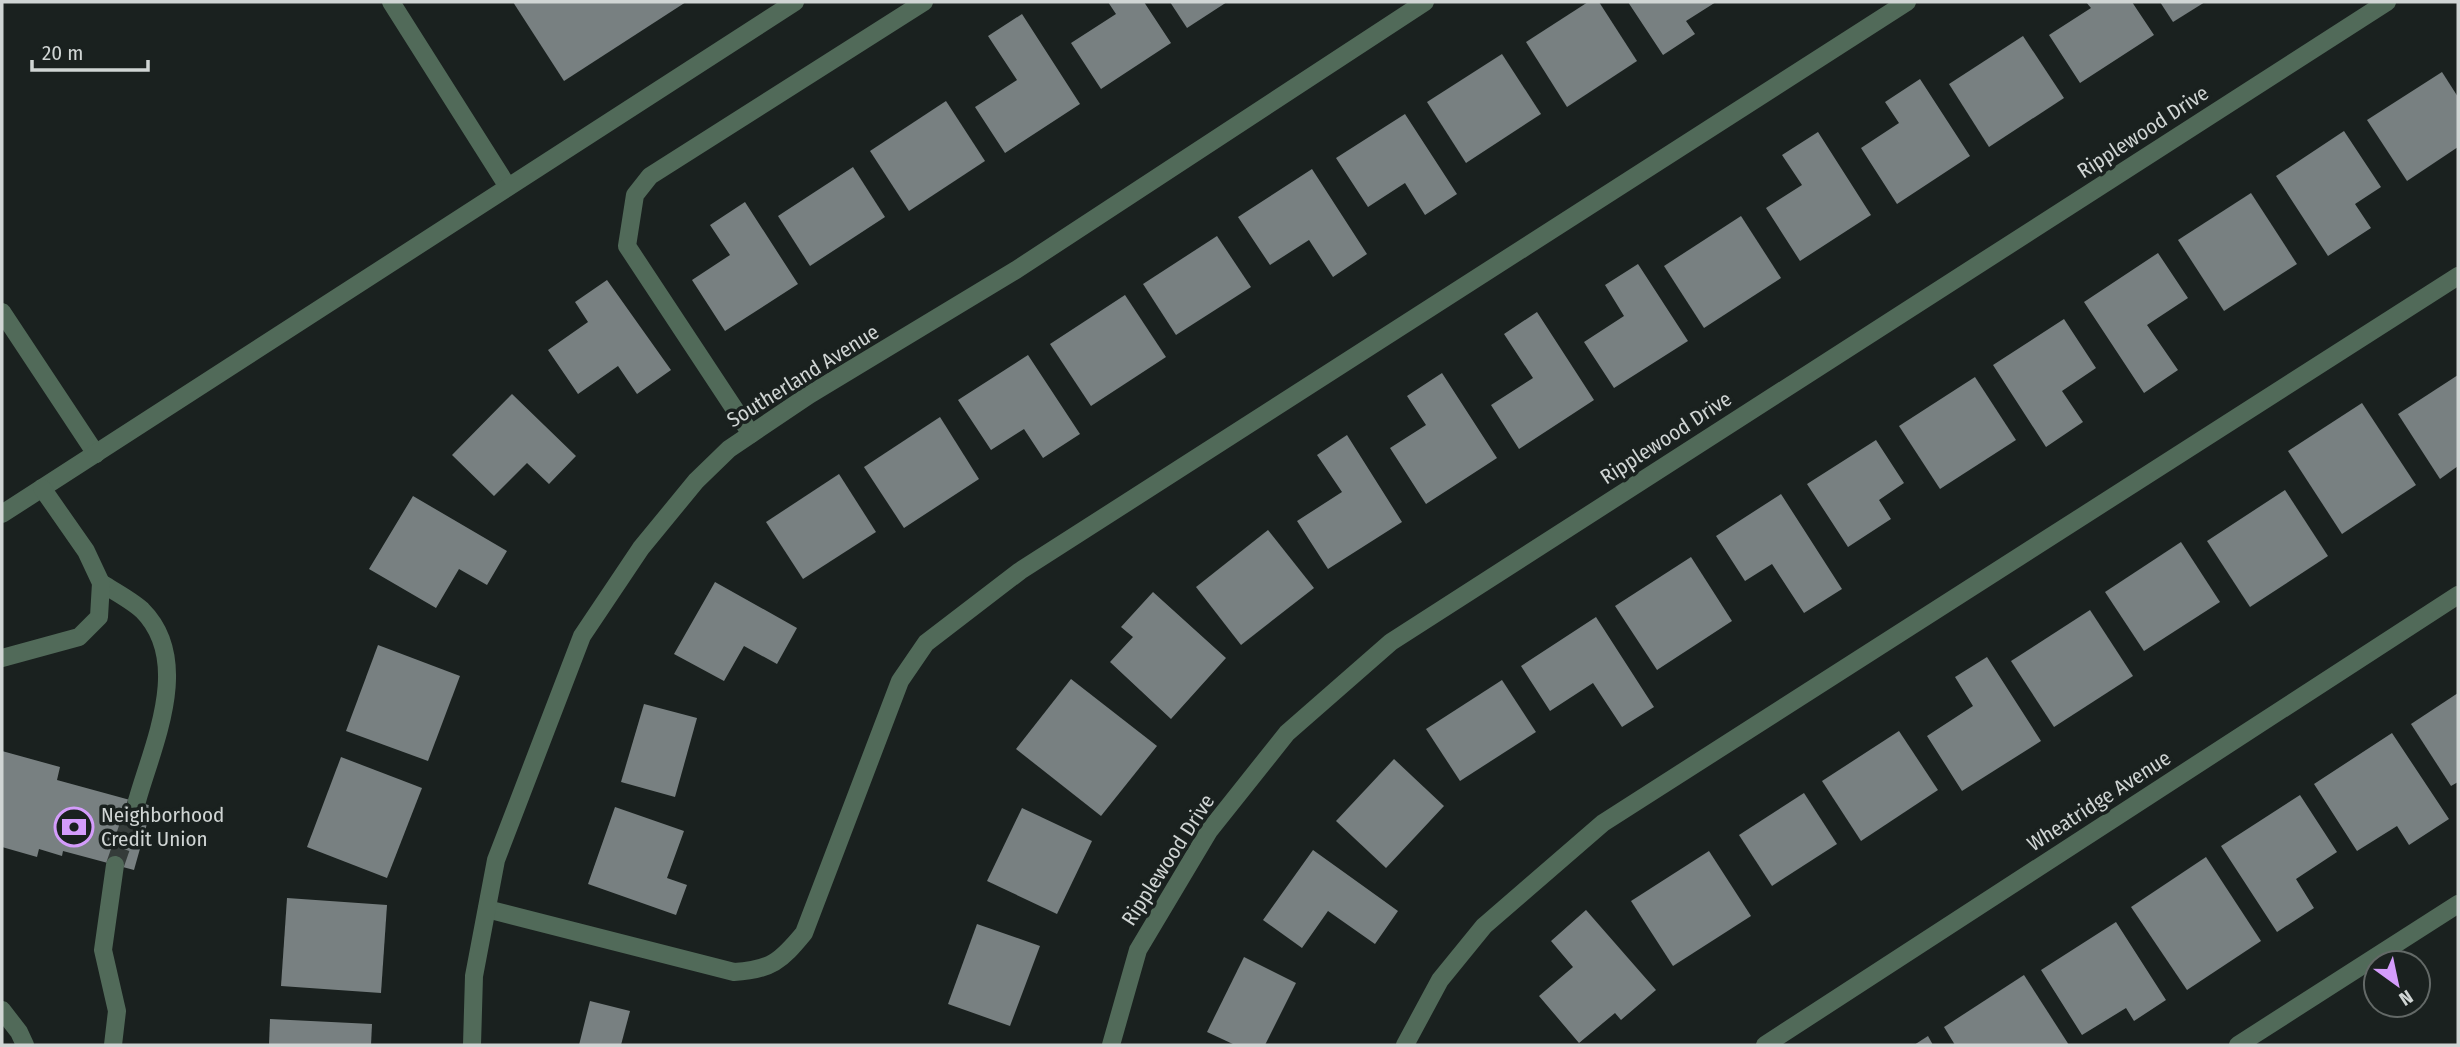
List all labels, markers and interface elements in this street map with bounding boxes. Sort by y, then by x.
scale bar [32,28,147,72]
text: 20 m [42,40,83,66]
street label: Ripplewood Drive [2072,80,2214,184]
street label: Southerland Avenue [722,319,884,433]
street label: Ripplewood Drive [1595,386,1737,490]
street label: Wheatridge Avenue [2022,745,2176,857]
street label: Ripplewood Drive [1116,789,1220,931]
place label: Neighborhood Credit Union [101,802,224,852]
bank icon: Neighborhood Credit Union [53,806,95,848]
north arrow [2362,949,2432,1019]
text: N [2395,985,2417,1011]

